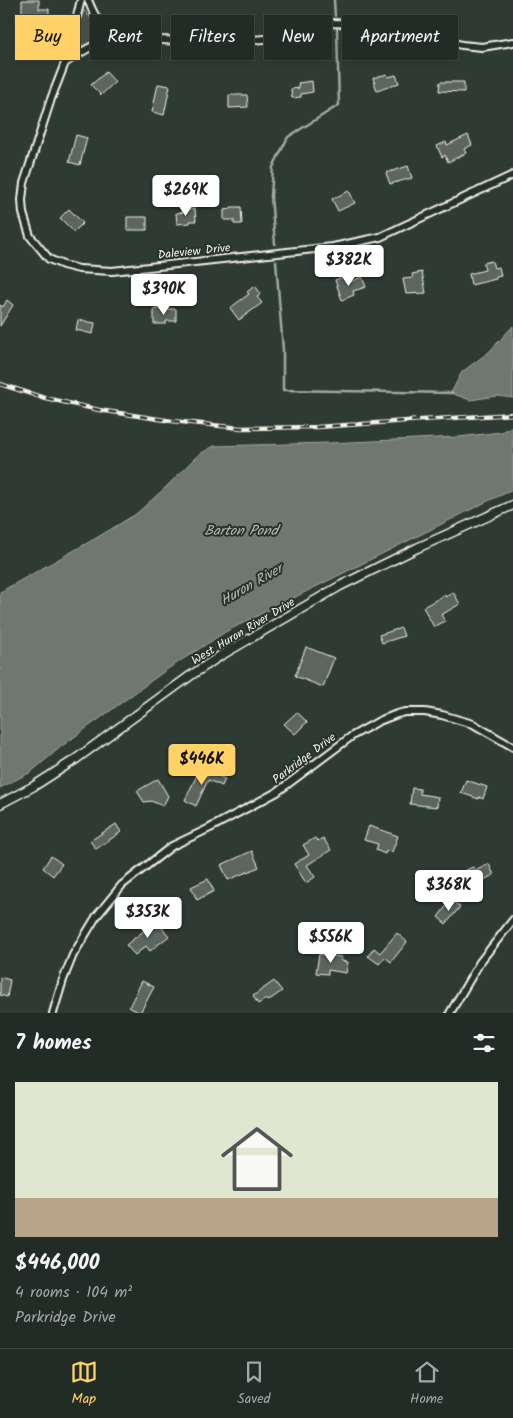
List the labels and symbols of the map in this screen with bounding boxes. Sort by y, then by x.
pin: $269K [151,174,221,217]
street label: Daleview Drive [157,238,232,265]
pin: $382K [314,244,384,287]
pin: $390K [129,274,199,316]
water label: Barton Pond [204,520,281,542]
water label: Huron River [216,557,290,612]
street label: West Huron River Drive [188,593,299,670]
street label: Parkridge Drive [268,728,341,789]
pin: $446K [167,744,237,786]
pin: $368K [414,870,484,912]
pin: $353K [113,896,183,939]
pin: $556K [296,922,366,964]

